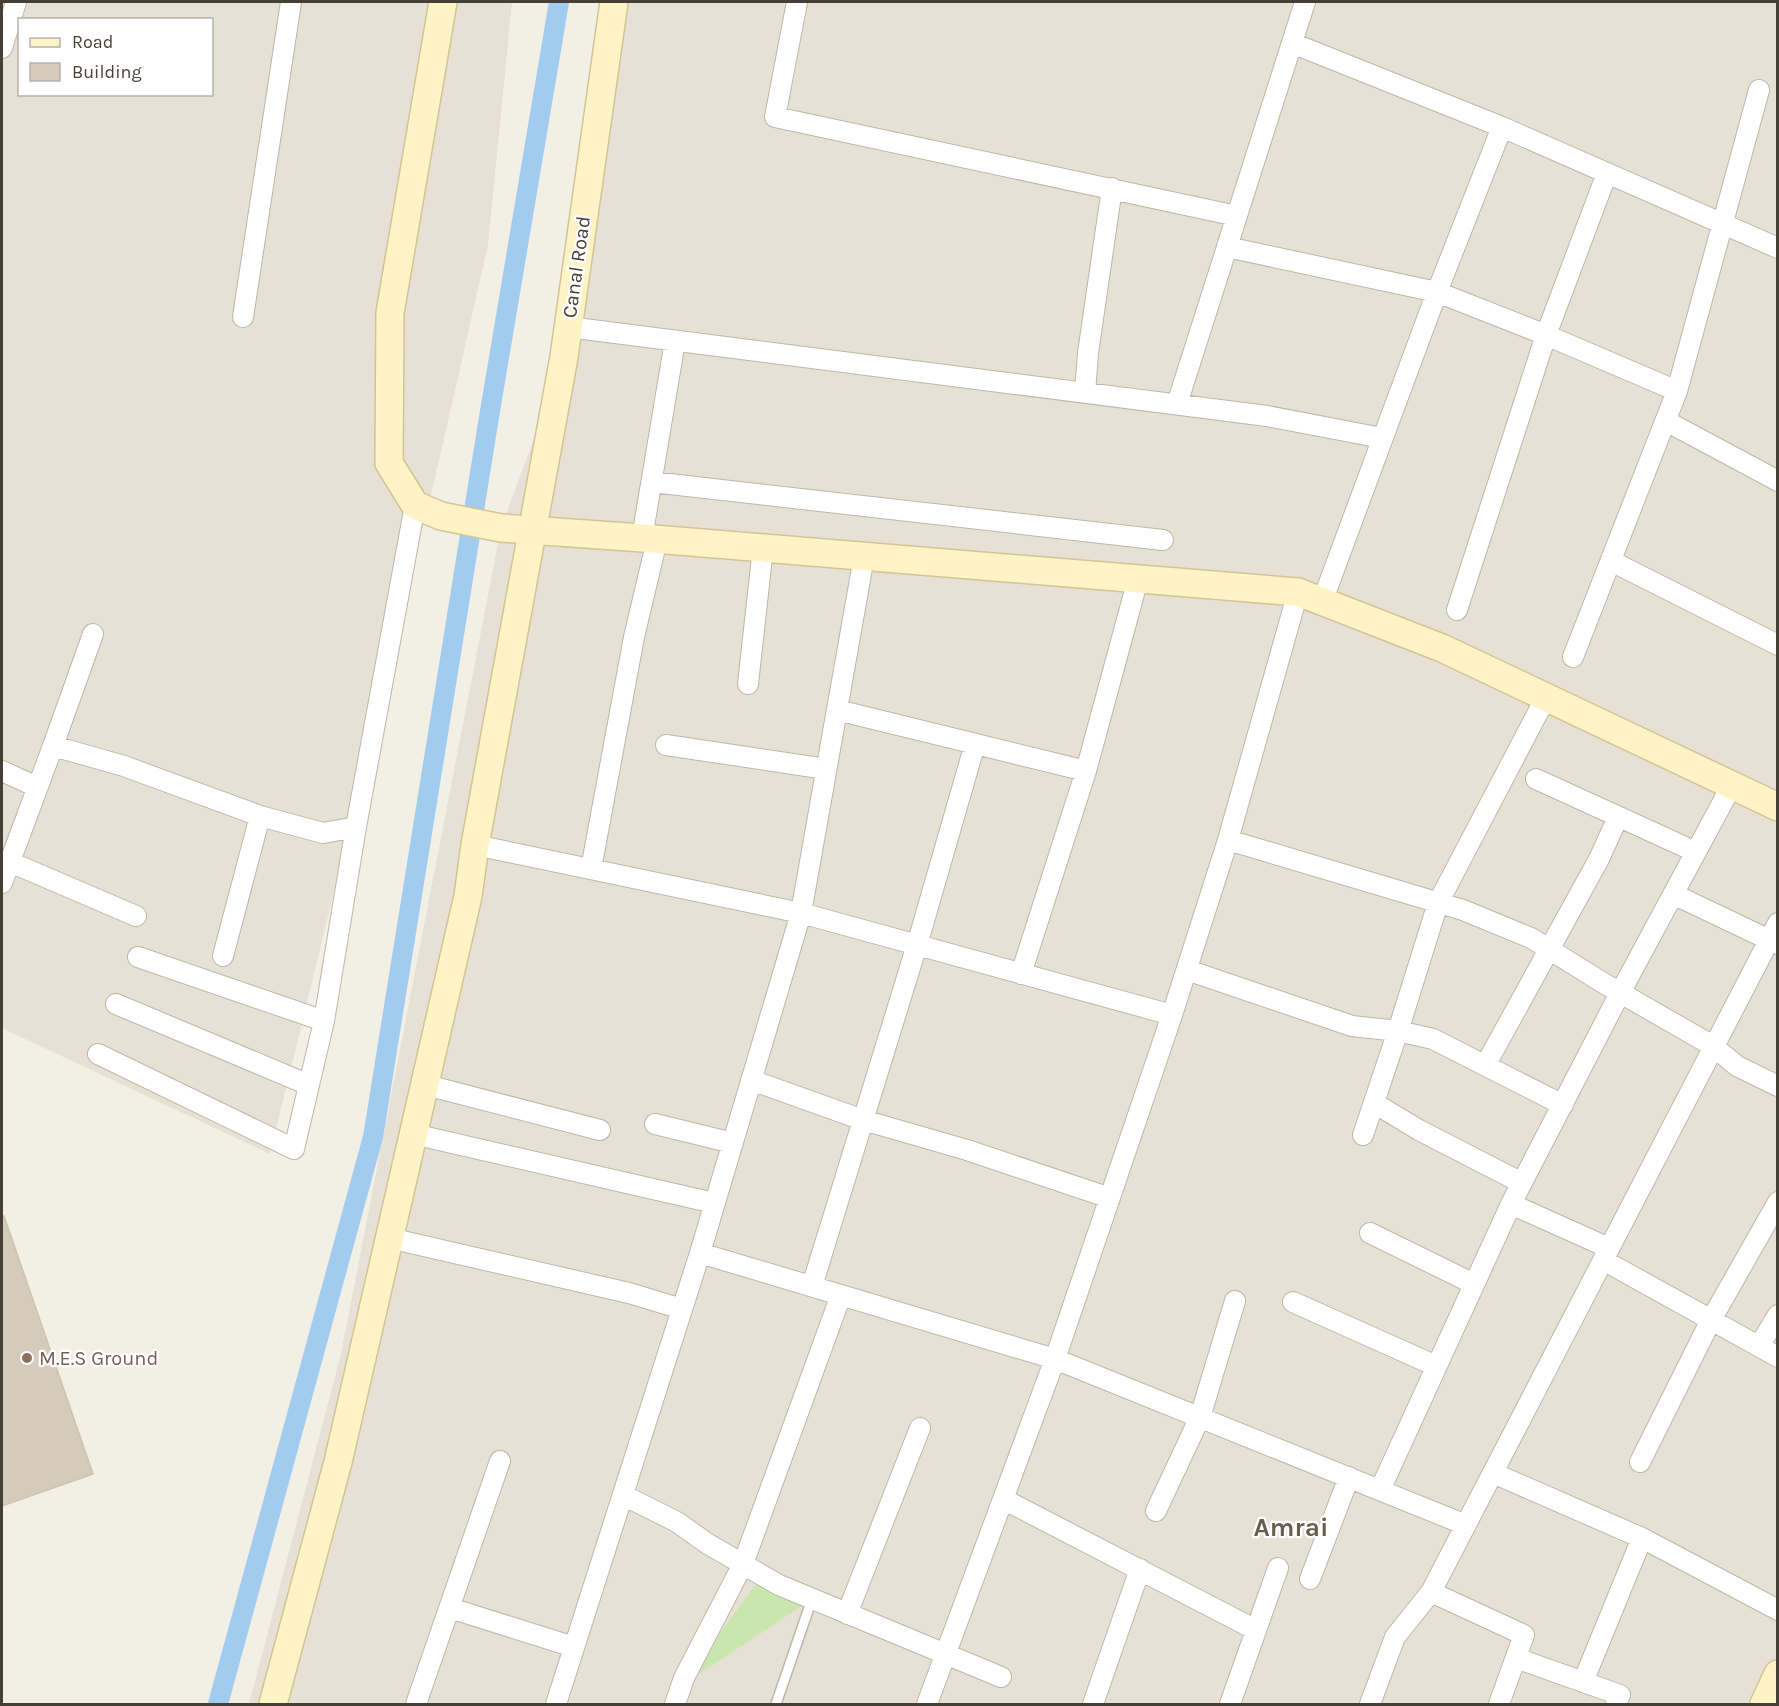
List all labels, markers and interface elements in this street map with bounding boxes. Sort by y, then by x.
legend [18,18,213,96]
text: Road [72,31,113,53]
text: Building [72,61,142,83]
street label: Canal Road [558,215,595,320]
place label: M.E.S Ground [39,1347,158,1370]
marker: M.E.S Ground [20,1351,34,1365]
district label: Amrai [1254,1512,1328,1543]

